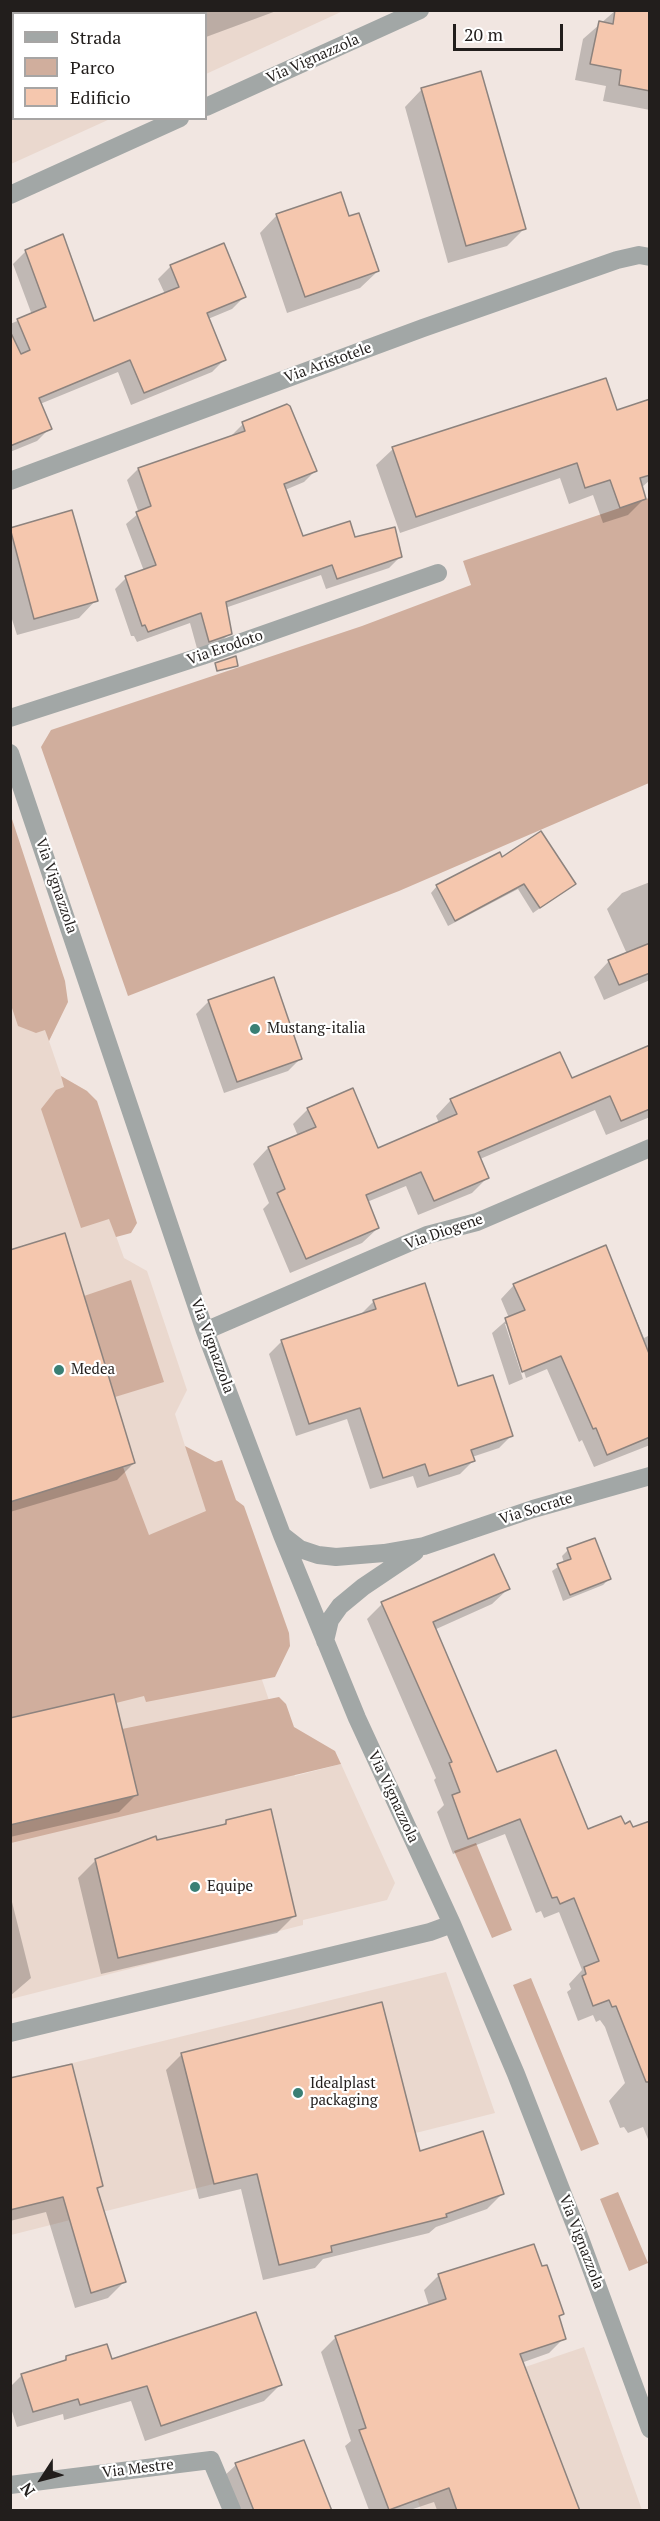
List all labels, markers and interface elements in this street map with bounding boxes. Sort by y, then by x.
legend [12,12,207,120]
scale bar [456,12,566,50]
text: 20 m [464,22,503,46]
text: Strada [70,25,121,49]
street label: Via Vignazzola [264,31,362,87]
text: Parco [70,55,115,79]
text: Edificio [70,85,130,109]
street label: Via Aristotele [282,339,374,387]
street label: Via Erodoto [185,627,265,669]
street label: Via Vignazzola [31,836,81,936]
place label: Mustang-italia [267,1020,366,1038]
marker: Mustang-italia [248,1022,262,1036]
street label: Via Diogene [403,1210,485,1254]
street label: Via Vignazzola [187,1296,237,1396]
place label: Medea [71,1361,115,1379]
marker: Medea [52,1363,66,1377]
street label: Via Socrate [497,1489,575,1529]
street label: Via Vignazzola [364,1748,422,1846]
place label: Equipe [207,1878,253,1896]
marker: Equipe [188,1880,202,1894]
place label: Idealplast packaging [310,2075,378,2110]
marker: Idealplast packaging [291,2086,305,2100]
street label: Via Vignazzola [555,2192,607,2292]
north arrow [12,2449,72,2509]
street label: Via Mestre [101,2456,175,2482]
text: N [15,2478,40,2501]

